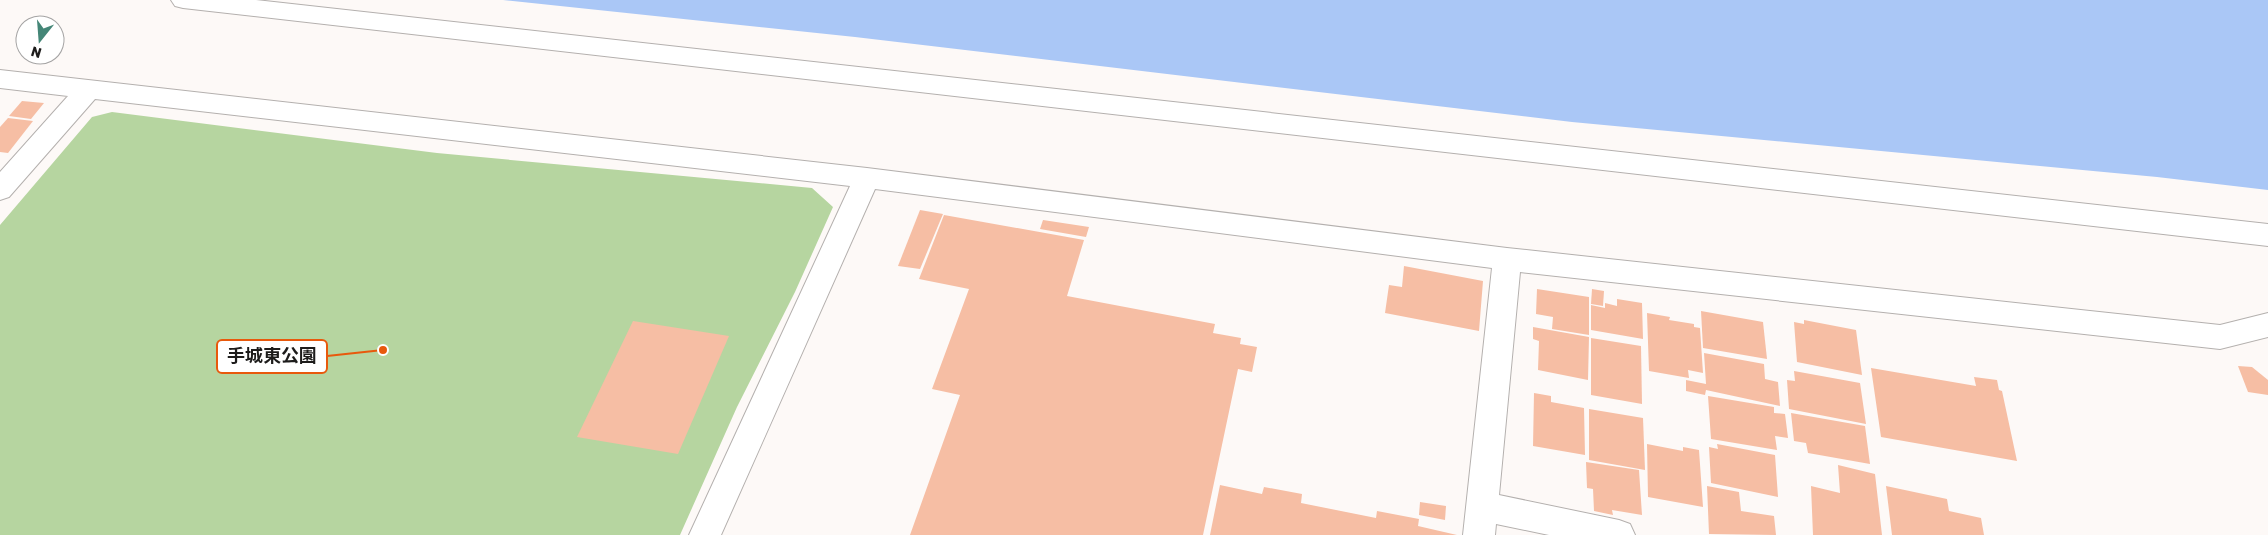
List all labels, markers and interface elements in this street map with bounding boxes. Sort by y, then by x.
north arrow [15,15,65,65]
text: N [29,42,44,62]
callout: 手城東公園 [217,340,327,373]
text: 手城東公園 [227,345,317,367]

